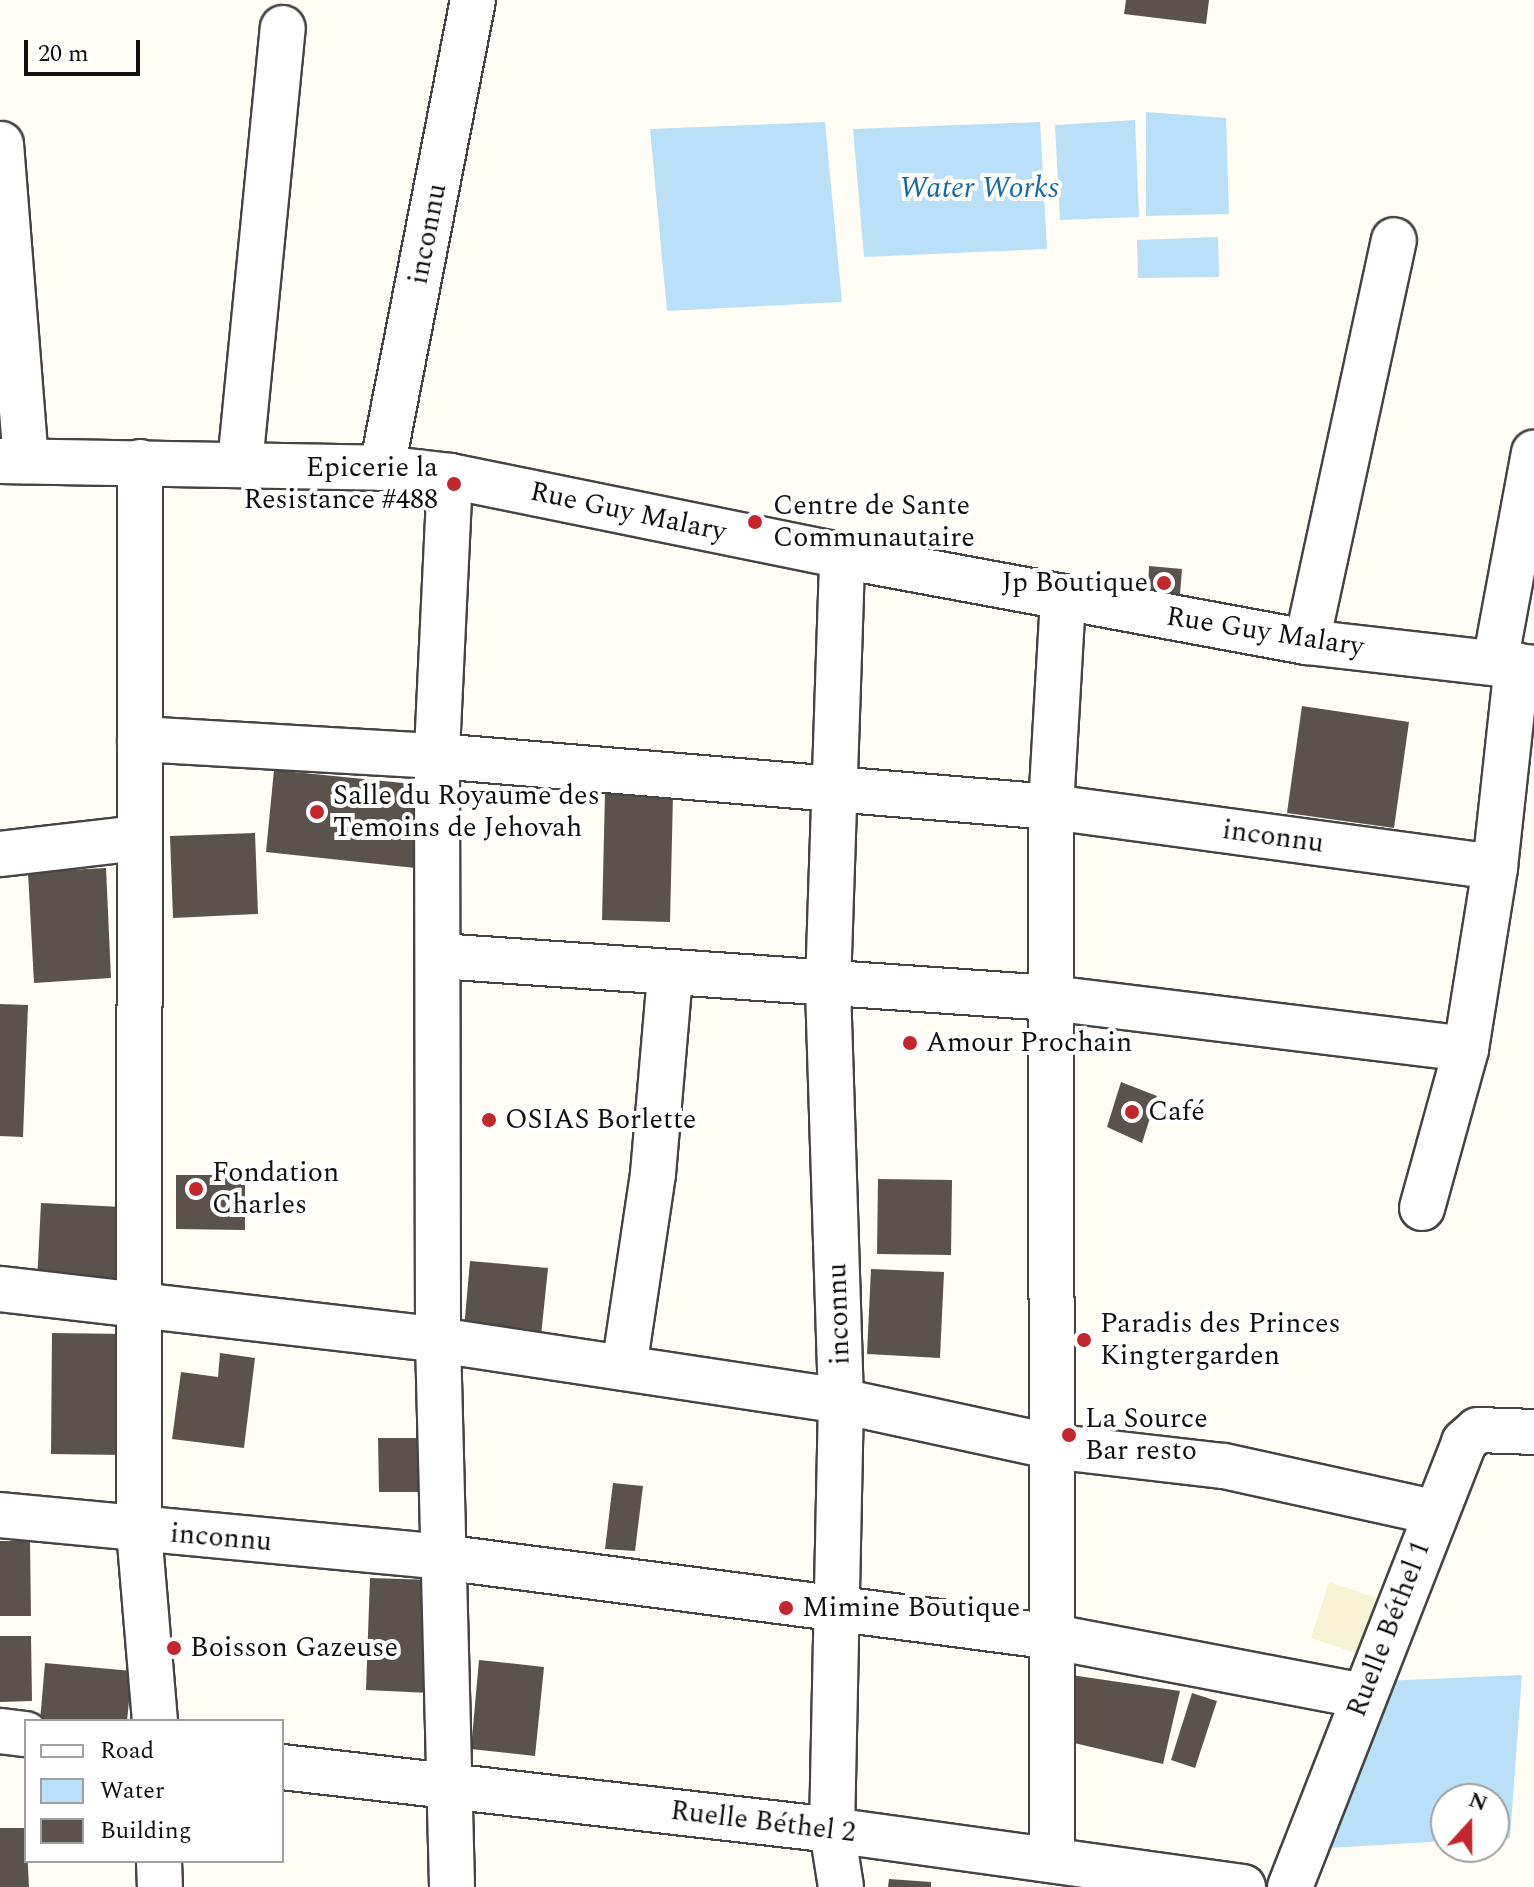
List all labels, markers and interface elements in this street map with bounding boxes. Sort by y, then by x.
scale bar [28,24,144,74]
text: 20 m [38,36,89,72]
water label: Water Works [899,170,1059,206]
street label: inconnu [402,181,454,287]
place label: Epicerie la Resistance #488 [243,451,438,517]
marker: Epicerie la Resistance #488 [445,475,463,493]
street label: Rue Guy Malary [527,475,729,549]
place label: Centre de Sante Communautaire [773,489,975,555]
marker: Centre de Sante Communautaire [744,511,766,533]
place label: Jp Boutique [1002,566,1148,600]
marker: Jp Boutique [1155,574,1173,592]
street label: Rue Guy Malary [1164,600,1366,664]
place label: Salle du Royaume des Temoins de Jehovah [333,779,600,845]
marker: Salle du Royaume des Temoins de Jehovah [308,803,326,821]
street label: inconnu [1220,813,1326,861]
place label: Amour Prochain [926,1026,1132,1060]
marker: Amour Prochain [901,1034,919,1052]
place label: Café [1148,1095,1205,1129]
place label: OSIAS Borlette [505,1103,696,1137]
marker: Café [1123,1103,1141,1121]
marker: OSIAS Borlette [480,1111,498,1129]
place label: Fondation Charles [212,1156,339,1222]
marker: Fondation Charles [187,1180,205,1198]
street label: inconnu [820,1262,858,1366]
place label: Paradis des Princes Kingtergarden [1100,1307,1341,1373]
marker: Paradis des Princes Kingtergarden [1075,1331,1093,1349]
place label: La Source Bar resto [1085,1402,1208,1468]
marker: La Source Bar resto [1060,1426,1078,1444]
street label: inconnu [169,1517,273,1559]
street label: Ruelle Béthel 1 [1340,1536,1438,1722]
place label: Mimine Boutique [802,1591,1020,1625]
marker: Mimine Boutique [777,1599,795,1617]
place label: Boisson Gazeuse [190,1631,398,1665]
marker: Boisson Gazeuse [165,1639,183,1657]
legend [24,1719,284,1863]
text: Road [100,1733,154,1769]
text: Water [100,1773,164,1809]
north arrow [1430,1783,1510,1863]
text: N [1464,1783,1492,1821]
street label: Ruelle Béthel 2 [669,1794,857,1850]
text: Building [100,1813,192,1849]

